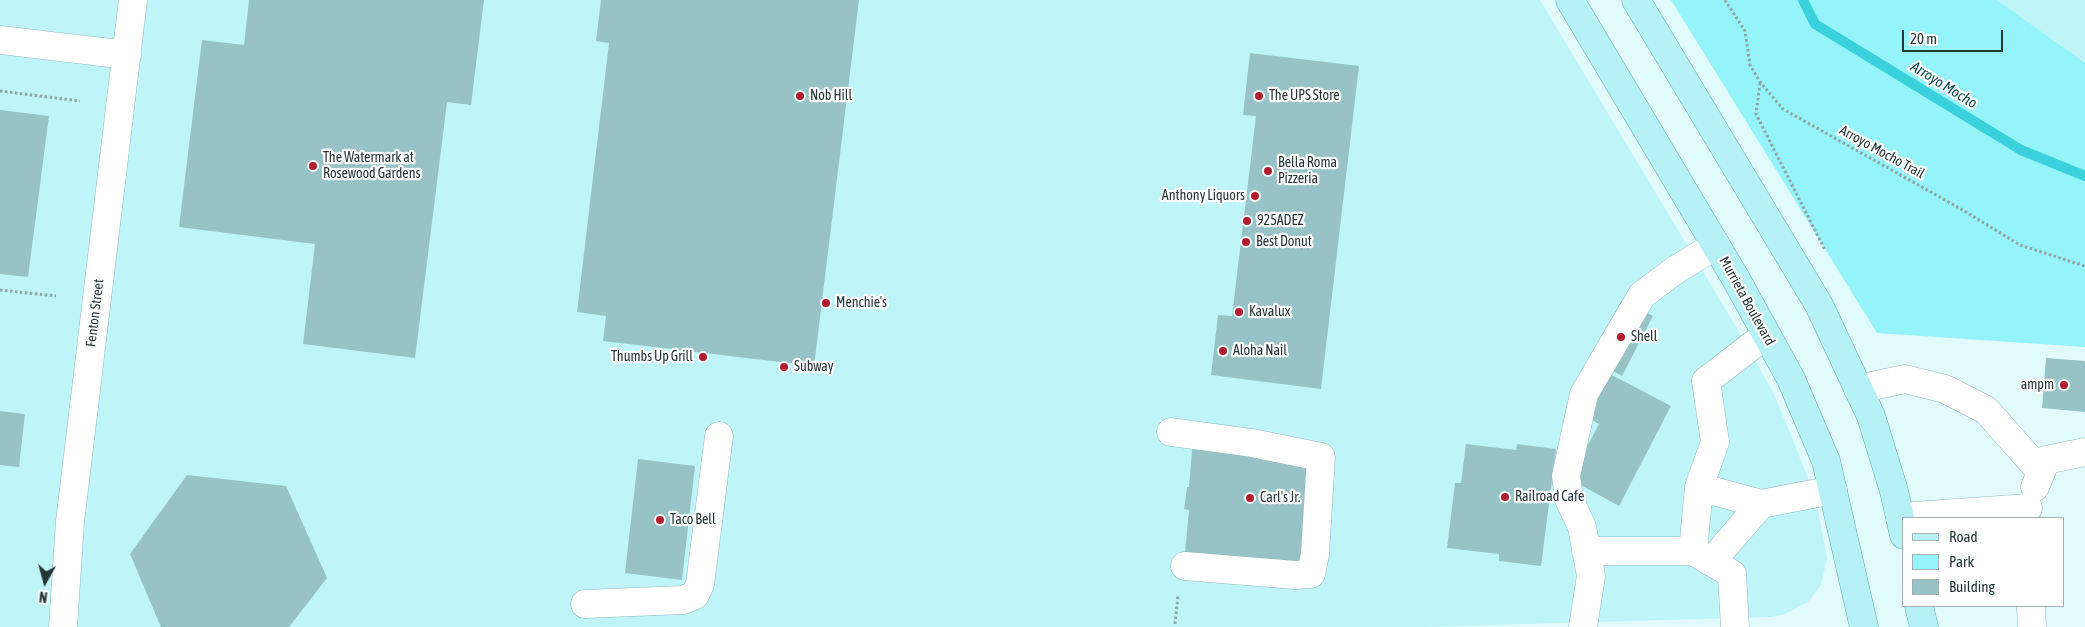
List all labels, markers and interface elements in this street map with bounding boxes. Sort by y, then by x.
scale bar [1905,20,2006,52]
text: 20 m [1910,30,1937,47]
water label: Arroyo Mocho [1908,58,1980,112]
place label: Nob Hill [810,88,852,104]
place label: The UPS Store [1269,88,1340,104]
marker: Nob Hill [794,90,806,102]
marker: The UPS Store [1253,90,1265,102]
street label: Arroyo Mocho Trail [1837,122,1927,182]
place label: The Watermark at Rosewood Gardens [323,150,420,182]
place label: Bella Roma Pizzeria [1278,155,1337,188]
marker: The Watermark at Rosewood Gardens [307,160,319,172]
marker: Bella Roma Pizzeria [1262,165,1274,177]
place label: Anthony Liquors [1162,188,1245,204]
marker: Anthony Liquors [1249,190,1261,202]
place label: 925ADEZ [1257,213,1304,229]
marker: 925ADEZ [1241,215,1253,227]
place label: Best Donut [1256,234,1312,250]
marker: Best Donut [1240,236,1252,248]
street label: Murrieta Boulevard [1716,254,1778,348]
street label: Fenton Street [82,278,108,348]
place label: Menchie's [836,295,887,311]
marker: Menchie's [820,297,832,309]
place label: Kavalux [1249,304,1290,320]
marker: Kavalux [1233,306,1245,318]
place label: Shell [1631,329,1657,345]
marker: Shell [1615,331,1627,343]
place label: Aloha Nail [1233,343,1287,359]
marker: Aloha Nail [1217,345,1229,357]
place label: Thumbs Up Grill [611,349,693,365]
marker: Thumbs Up Grill [697,351,709,363]
place label: Subway [794,359,834,375]
marker: Subway [778,361,790,373]
place label: ampm [2021,377,2054,393]
marker: ampm [2058,379,2070,391]
place label: Railroad Cafe [1515,489,1584,505]
place label: Carl's Jr. [1260,490,1300,506]
marker: Railroad Cafe [1499,491,1511,503]
marker: Carl's Jr. [1244,492,1256,504]
place label: Taco Bell [670,512,716,528]
marker: Taco Bell [654,514,666,526]
legend [1902,517,2065,607]
text: Road [1949,528,1978,545]
text: Park [1949,553,1974,570]
north arrow [20,557,70,607]
text: Building [1949,578,1995,595]
text: N [38,588,48,605]

